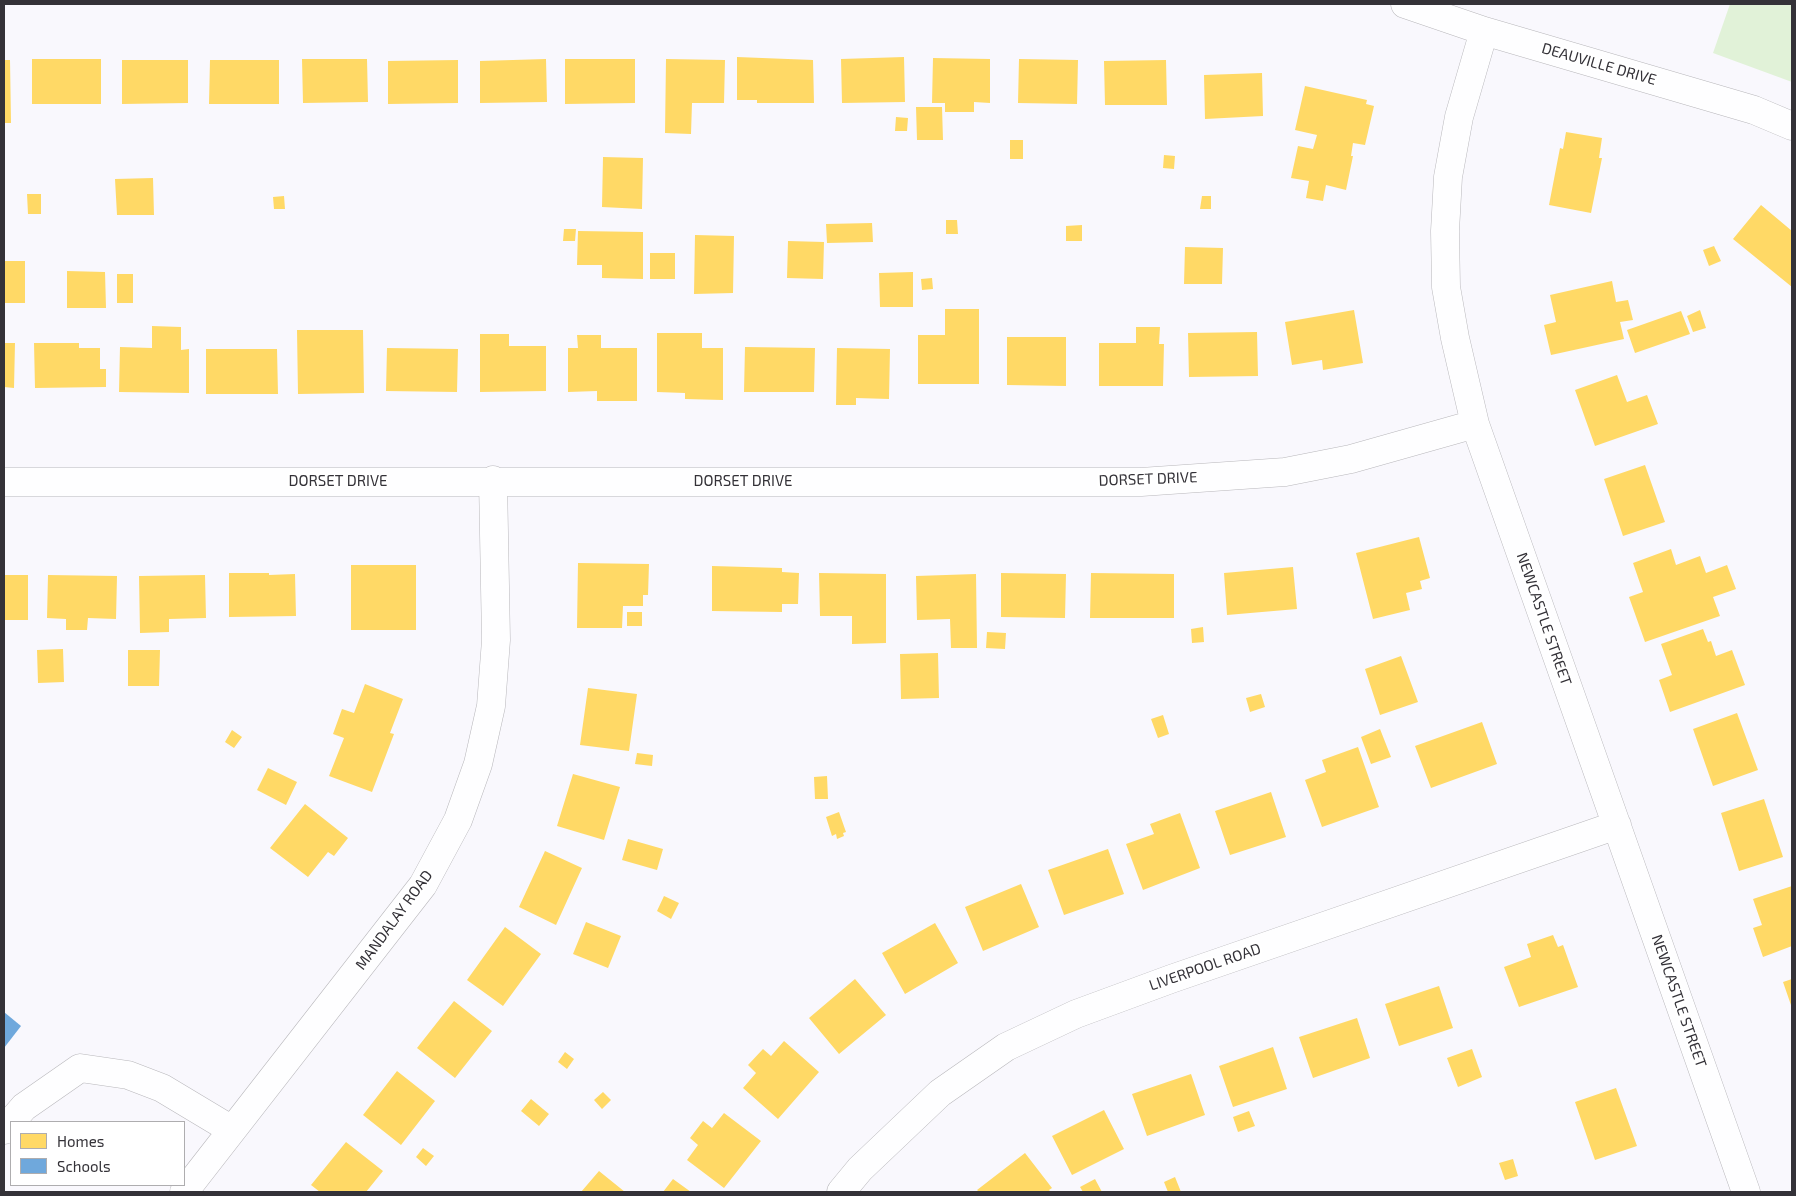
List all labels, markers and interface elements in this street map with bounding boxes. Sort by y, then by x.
street label: DEAUVILLE DRIVE [1540,39,1658,89]
street label: DORSET DRIVE [1098,468,1198,490]
street label: DORSET DRIVE [289,472,387,490]
street label: DORSET DRIVE [694,472,792,490]
street label: NEWCASTLE STREET [1513,550,1575,688]
street label: MANDALAY ROAD [352,867,436,973]
street label: NEWCASTLE STREET [1648,932,1710,1070]
street label: LIVERPOOL ROAD [1147,939,1263,995]
legend [10,1121,185,1186]
text: Homes [57,1132,104,1150]
text: Schools [57,1157,111,1175]

